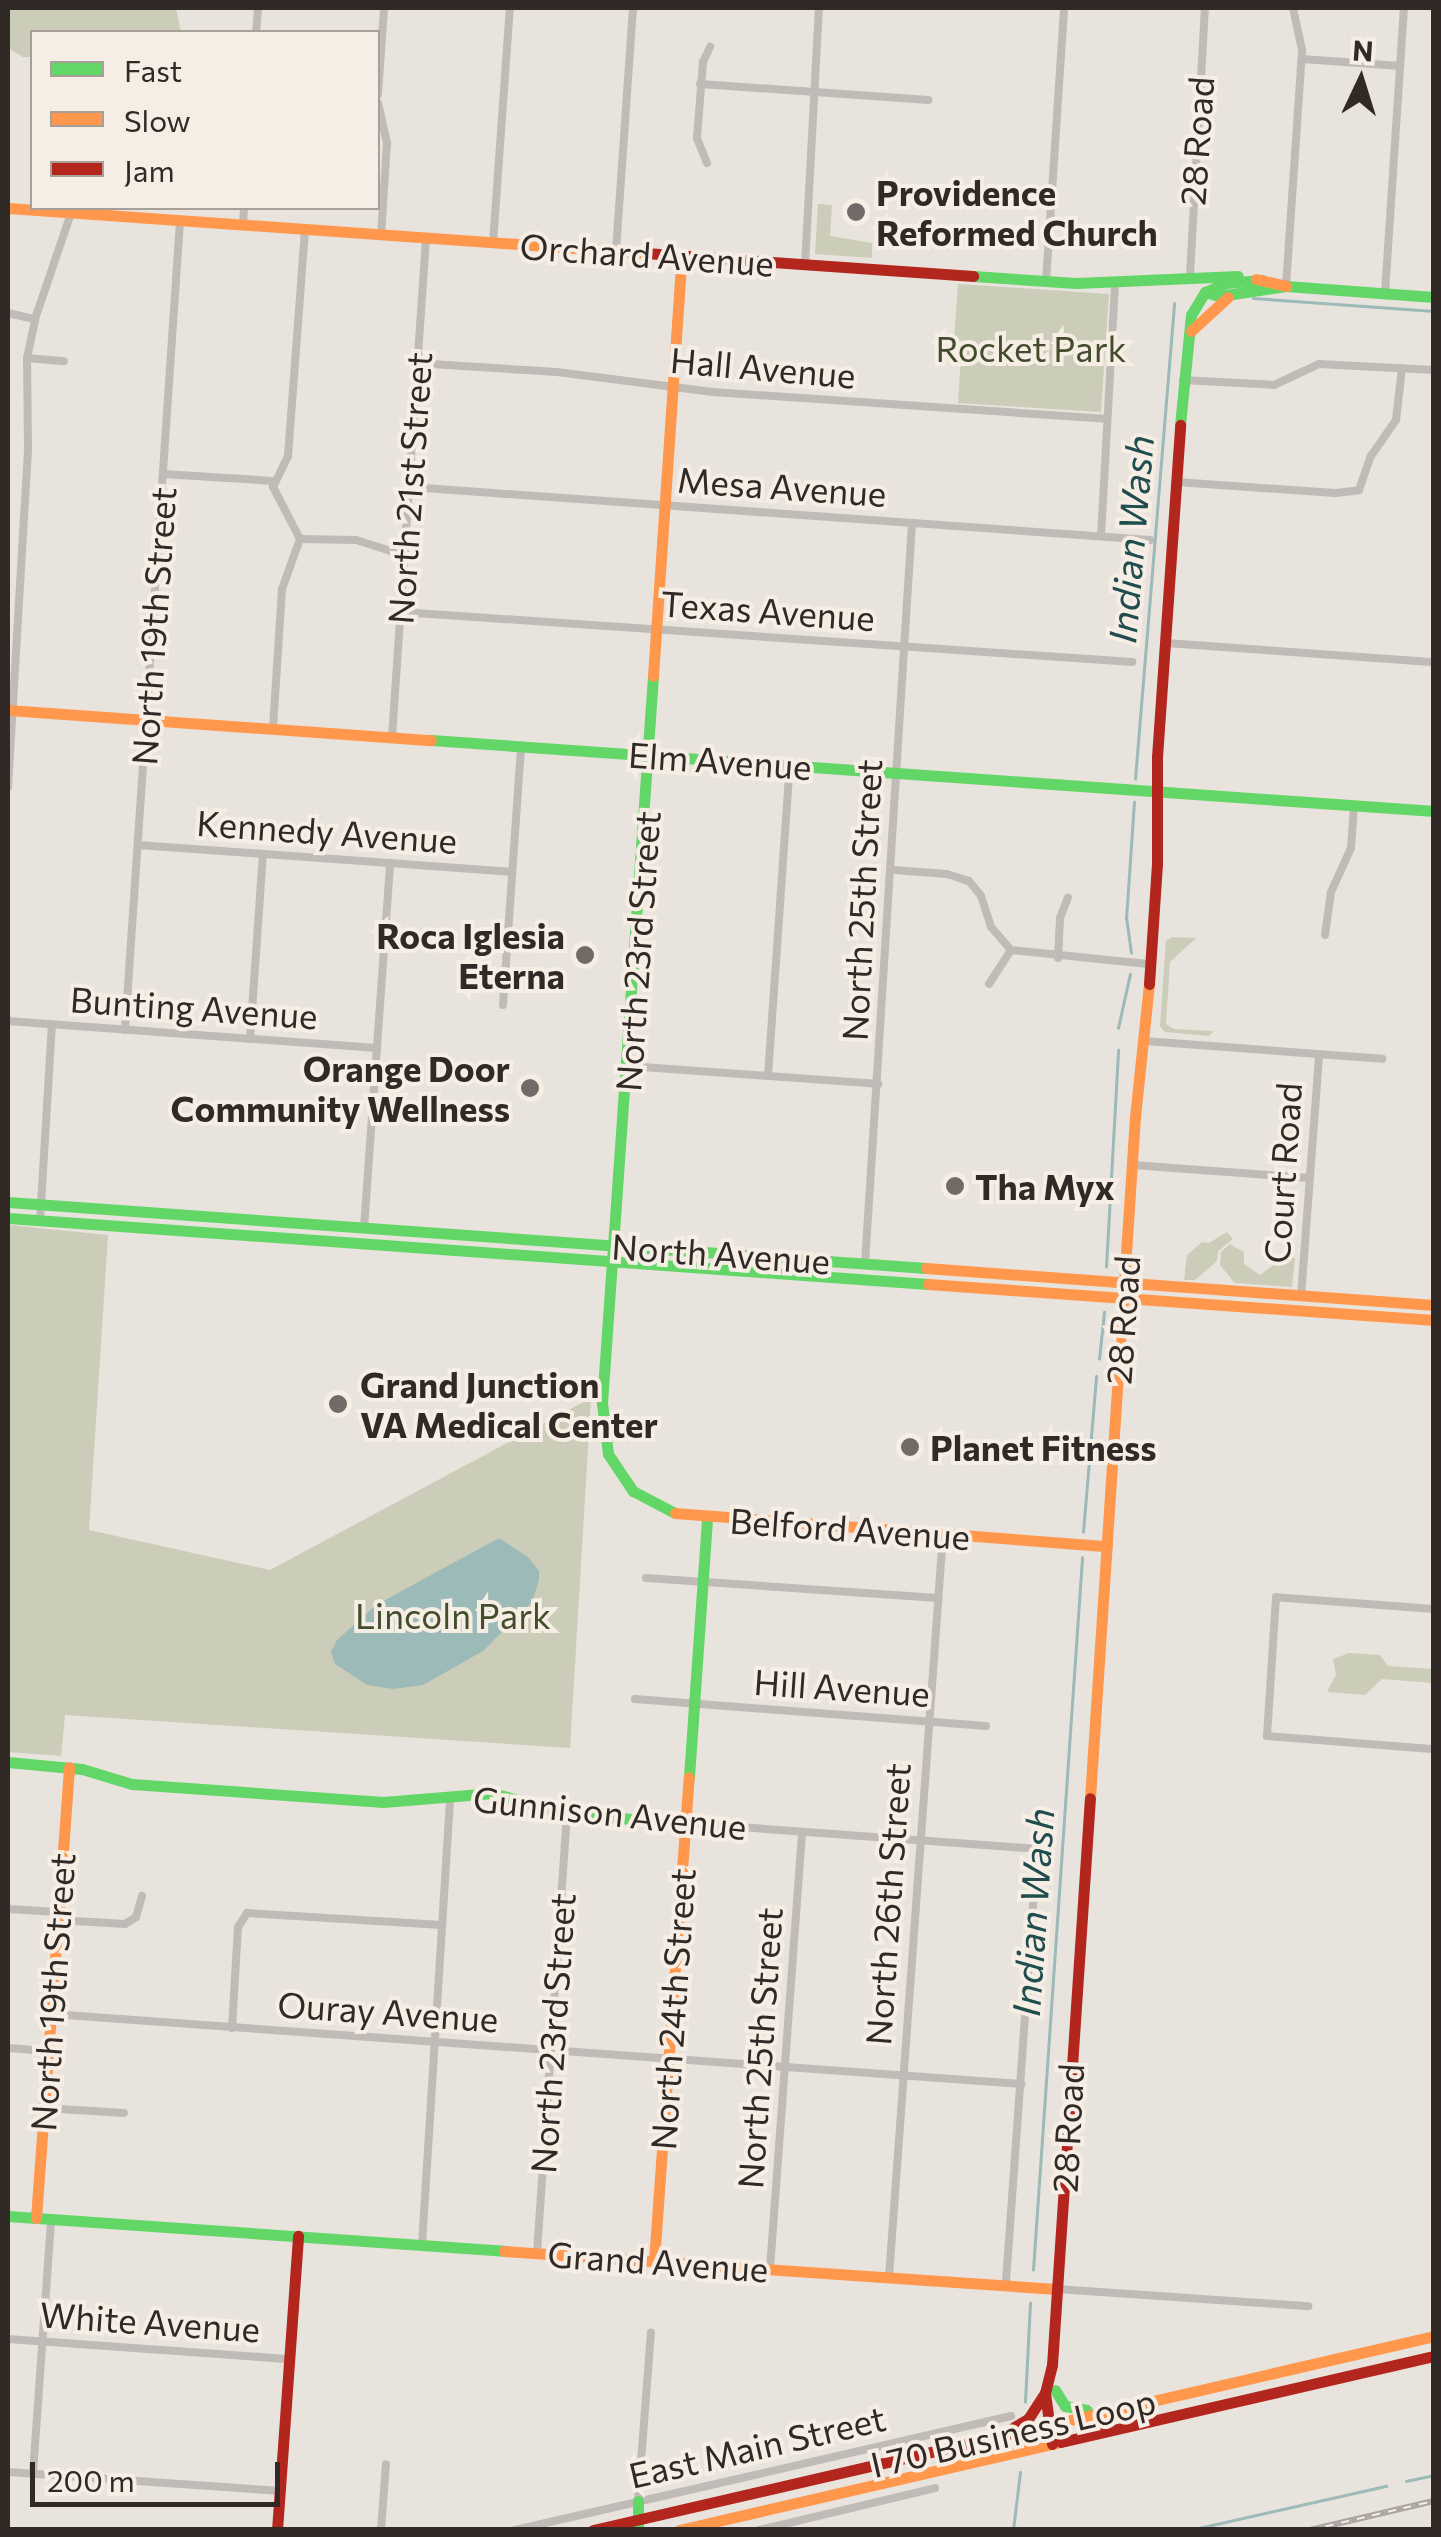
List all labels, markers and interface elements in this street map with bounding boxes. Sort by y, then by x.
legend [30,30,380,210]
north arrow [1311,30,1411,130]
text: N [1351,32,1375,68]
text: Fast [124,51,182,88]
street label: 28 Road [1171,75,1221,207]
text: Slow [124,101,191,138]
text: Jam [124,151,175,188]
place label: Providence Reformed Church [876,171,1158,253]
marker: Providence Reformed Church [845,201,867,223]
street label: Orchard Avenue [519,224,775,284]
park label: Rocket Park [935,327,1127,369]
street label: Hall Avenue [669,338,857,396]
street label: North 21st Street [379,351,439,625]
water label: Indian Wash [1098,433,1162,645]
street label: Mesa Avenue [676,458,888,514]
street label: North 19th Street [122,486,184,766]
street label: Texas Avenue [660,582,876,638]
street label: Elm Avenue [627,733,813,787]
street label: North 25th Street [833,758,889,1042]
street label: Kennedy Avenue [195,801,459,861]
street label: North 23rd Street [606,809,668,1093]
place label: Roca Iglesia Eterna [376,914,565,996]
marker: Roca Iglesia Eterna [574,944,596,966]
street label: Bunting Avenue [69,977,319,1037]
place label: Orange Door Community Wellness [171,1047,510,1129]
marker: Orange Door Community Wellness [519,1077,541,1099]
street label: Court Road [1255,1081,1309,1265]
place label: Tha Myx [975,1165,1115,1207]
marker: Tha Myx [944,1175,966,1197]
street label: North Avenue [610,1224,832,1282]
street label: 28 Road [1097,1254,1147,1386]
place label: Grand Junction VA Medical Center [360,1363,658,1445]
marker: Grand Junction VA Medical Center [325,1391,351,1417]
place label: Planet Fitness [930,1426,1157,1468]
marker: Planet Fitness [899,1436,921,1458]
street label: Belford Avenue [728,1499,972,1557]
park label: Lincoln Park [355,1594,551,1636]
street label: Hill Avenue [753,1660,931,1714]
street label: North 26th Street [856,1761,918,2047]
street label: Gunnison Avenue [471,1777,749,1847]
water label: Indian Wash [1002,1806,1062,2018]
street label: North 19th Street [21,1852,83,2132]
street label: North 24th Street [641,1867,703,2151]
street label: North 23rd Street [521,1891,583,2175]
street label: North 25th Street [728,1906,790,2190]
street label: Ouray Avenue [276,1982,500,2040]
street label: 28 Road [1043,2062,1091,2194]
street label: Grand Avenue [546,2232,770,2290]
street label: White Avenue [38,2292,262,2350]
street label: I 70 Business Loop [866,2379,1160,2485]
street label: East Main Street [625,2396,889,2496]
scale bar [35,2442,285,2504]
text: 200 m [47,2461,135,2498]

